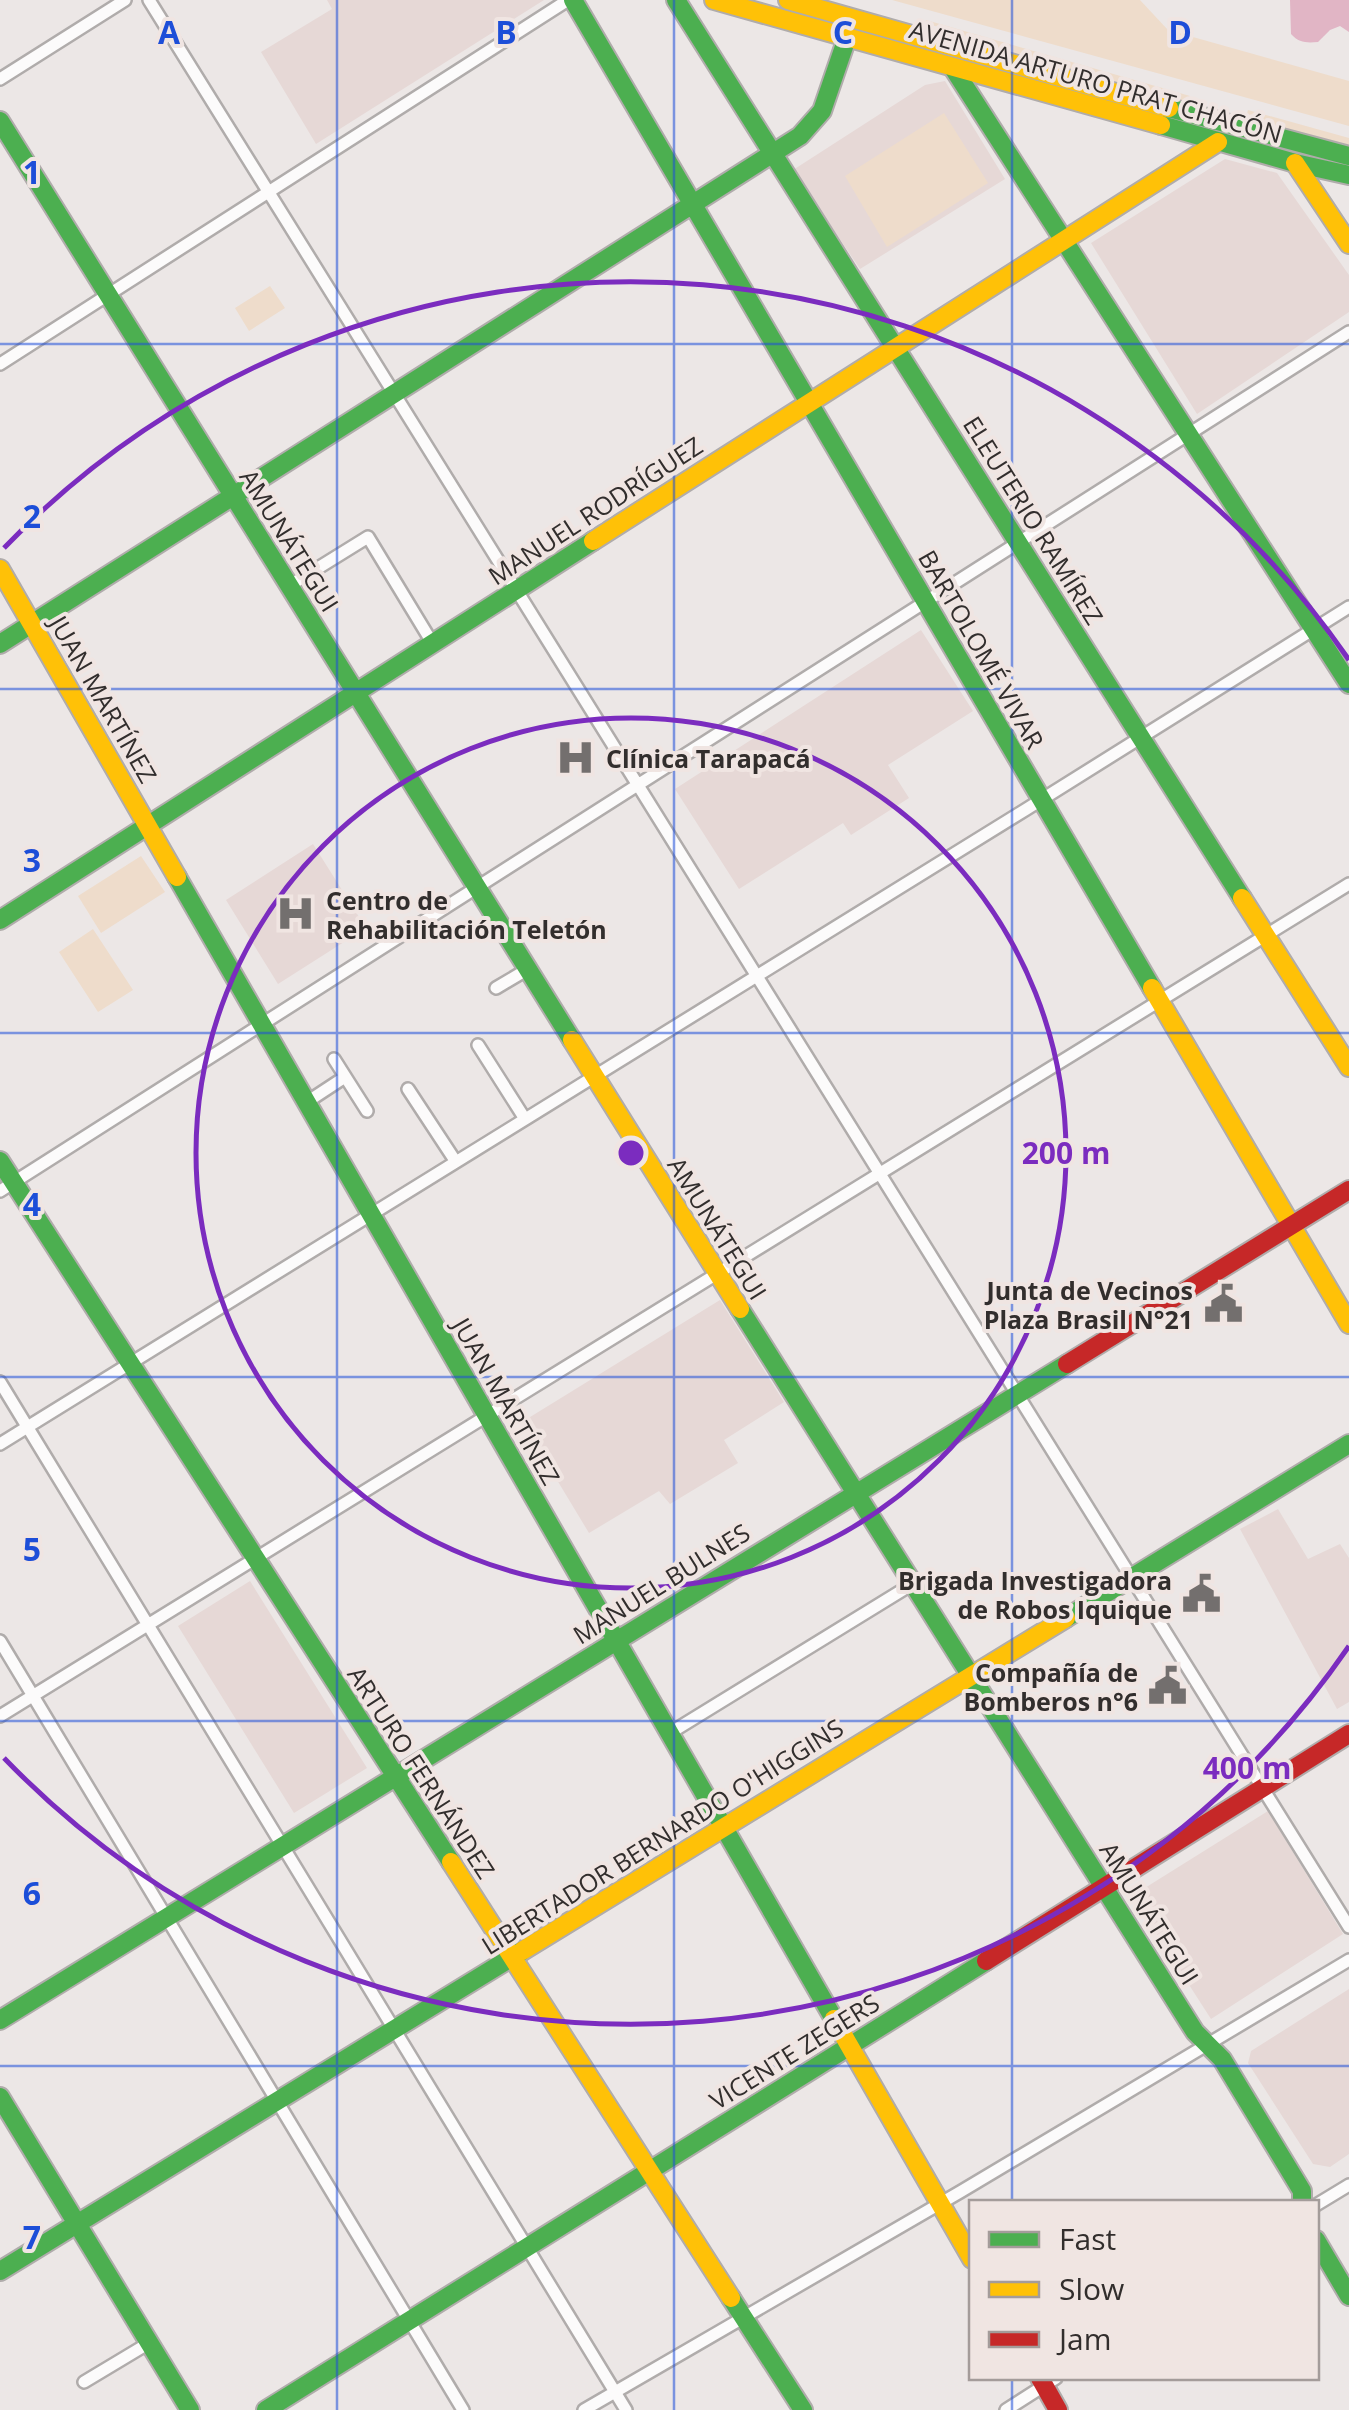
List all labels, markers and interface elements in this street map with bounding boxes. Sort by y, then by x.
text: A [158,10,181,53]
text: B [495,10,517,53]
text: C [833,10,853,53]
street label: AVENIDA ARTURO PRAT CHACÓN [906,13,1286,149]
text: 1 [23,150,41,193]
street label: ELEUTERIO RAMÍREZ [956,409,1112,631]
street label: MANUEL RODRÍGUEZ [481,428,709,592]
street label: AMUNÁTEGUI [233,462,347,618]
text: 2 [23,494,41,537]
street label: BARTOLOMÉ VIVAR [911,544,1053,755]
street label: JUAN MARTÍNEZ [41,608,166,789]
hospital icon: Clínica Tarapacá [555,737,597,779]
place label: Clínica Tarapacá [606,741,811,775]
text: 3 [23,838,41,881]
place label: Centro de Rehabilitación Teletón [326,883,607,946]
hospital icon: Centro de Rehabilitación Teletón [275,893,317,935]
text: 200 m [1022,1132,1110,1173]
centre of rings [613,1135,649,1171]
street label: AMUNÁTEGUI [661,1150,775,1306]
text: 4 [23,1182,41,1225]
place label: Junta de Vecinos Plaza Brasil N°21 [984,1273,1193,1336]
public building icon: Junta de Vecinos Plaza Brasil N°21 [1202,1283,1244,1325]
street label: JUAN MARTÍNEZ [444,1310,569,1491]
street label: MANUEL BULNES [566,1515,756,1651]
text: 5 [23,1527,41,1570]
place label: Brigada Investigadora de Robos Iquique [898,1563,1172,1626]
public building icon: Brigada Investigadora de Robos Iquique [1181,1573,1223,1615]
place label: Compañía de Bomberos n°6 [963,1655,1138,1718]
street label: ARTURO FERNÁNDEZ [341,1659,503,1885]
public building icon: Compañía de Bomberos n°6 [1147,1665,1189,1707]
street label: LIBERTADOR BERNARDO O'HIGGINS [475,1710,849,1962]
text: 400 m [1203,1747,1291,1788]
street label: AMUNÁTEGUI [1093,1835,1207,1991]
text: 6 [23,1871,41,1914]
street label: VICENTE ZEGERS [703,1985,885,2117]
legend [969,2200,1319,2380]
text: 7 [23,2215,41,2258]
text: Fast [1059,2218,1116,2259]
text: Slow [1059,2268,1124,2309]
text: Jam [1056,2318,1112,2359]

